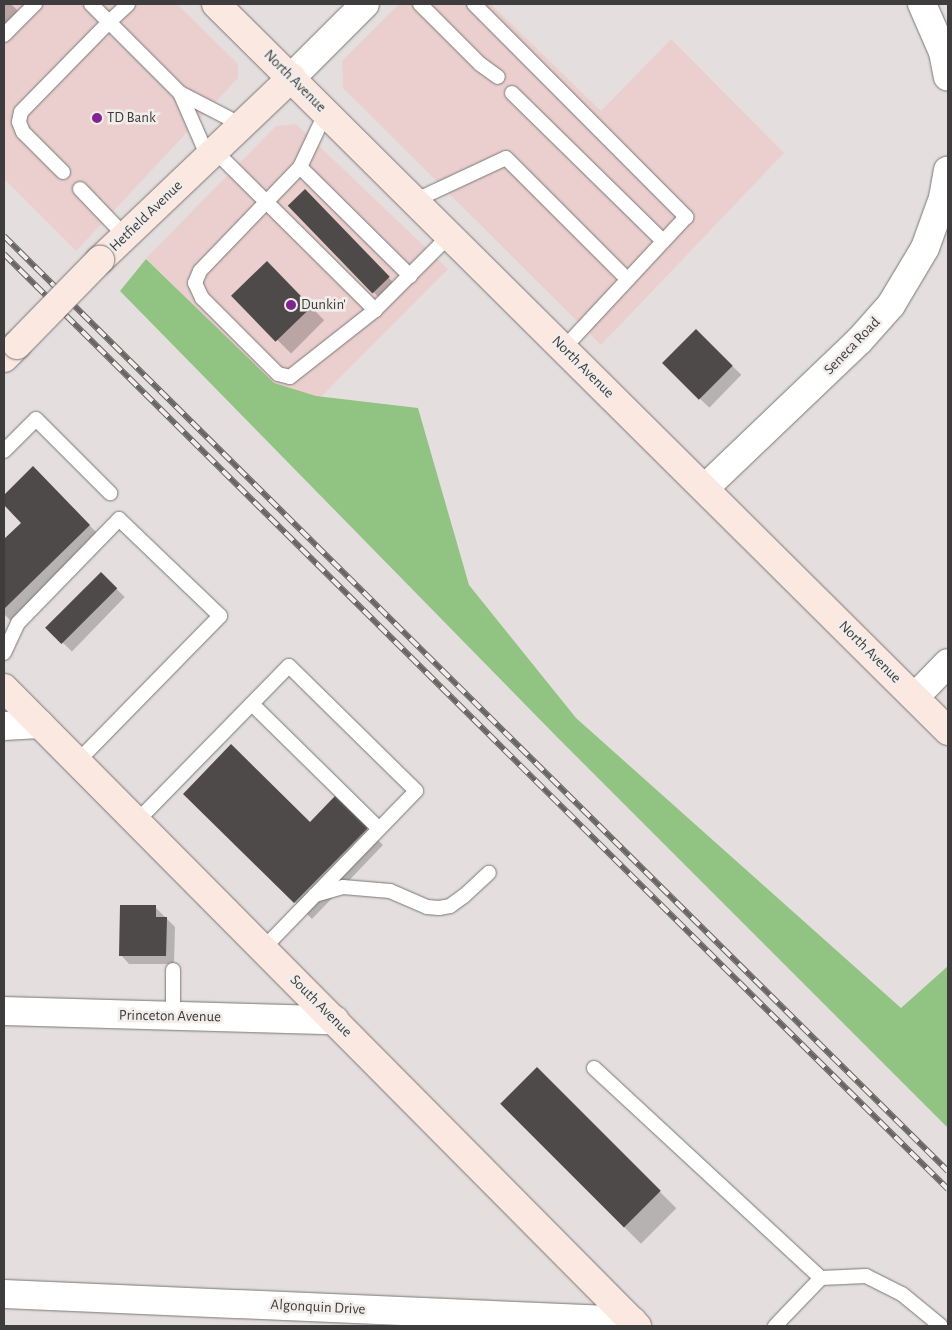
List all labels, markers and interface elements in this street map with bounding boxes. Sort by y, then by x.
street label: North Avenue [260,46,330,116]
place label: TD Bank [107,109,156,127]
marker: TD Bank [91,112,103,124]
street label: Hetfield Avenue [106,177,186,255]
place label: Dunkin' [301,296,346,314]
marker: Dunkin' [285,299,297,311]
street label: Seneca Road [820,313,884,379]
street label: North Avenue [548,332,618,402]
street label: North Avenue [835,617,905,687]
street label: South Avenue [286,971,356,1041]
street label: Princeton Avenue [119,1006,221,1026]
street label: Algonquin Drive [270,1296,366,1318]

